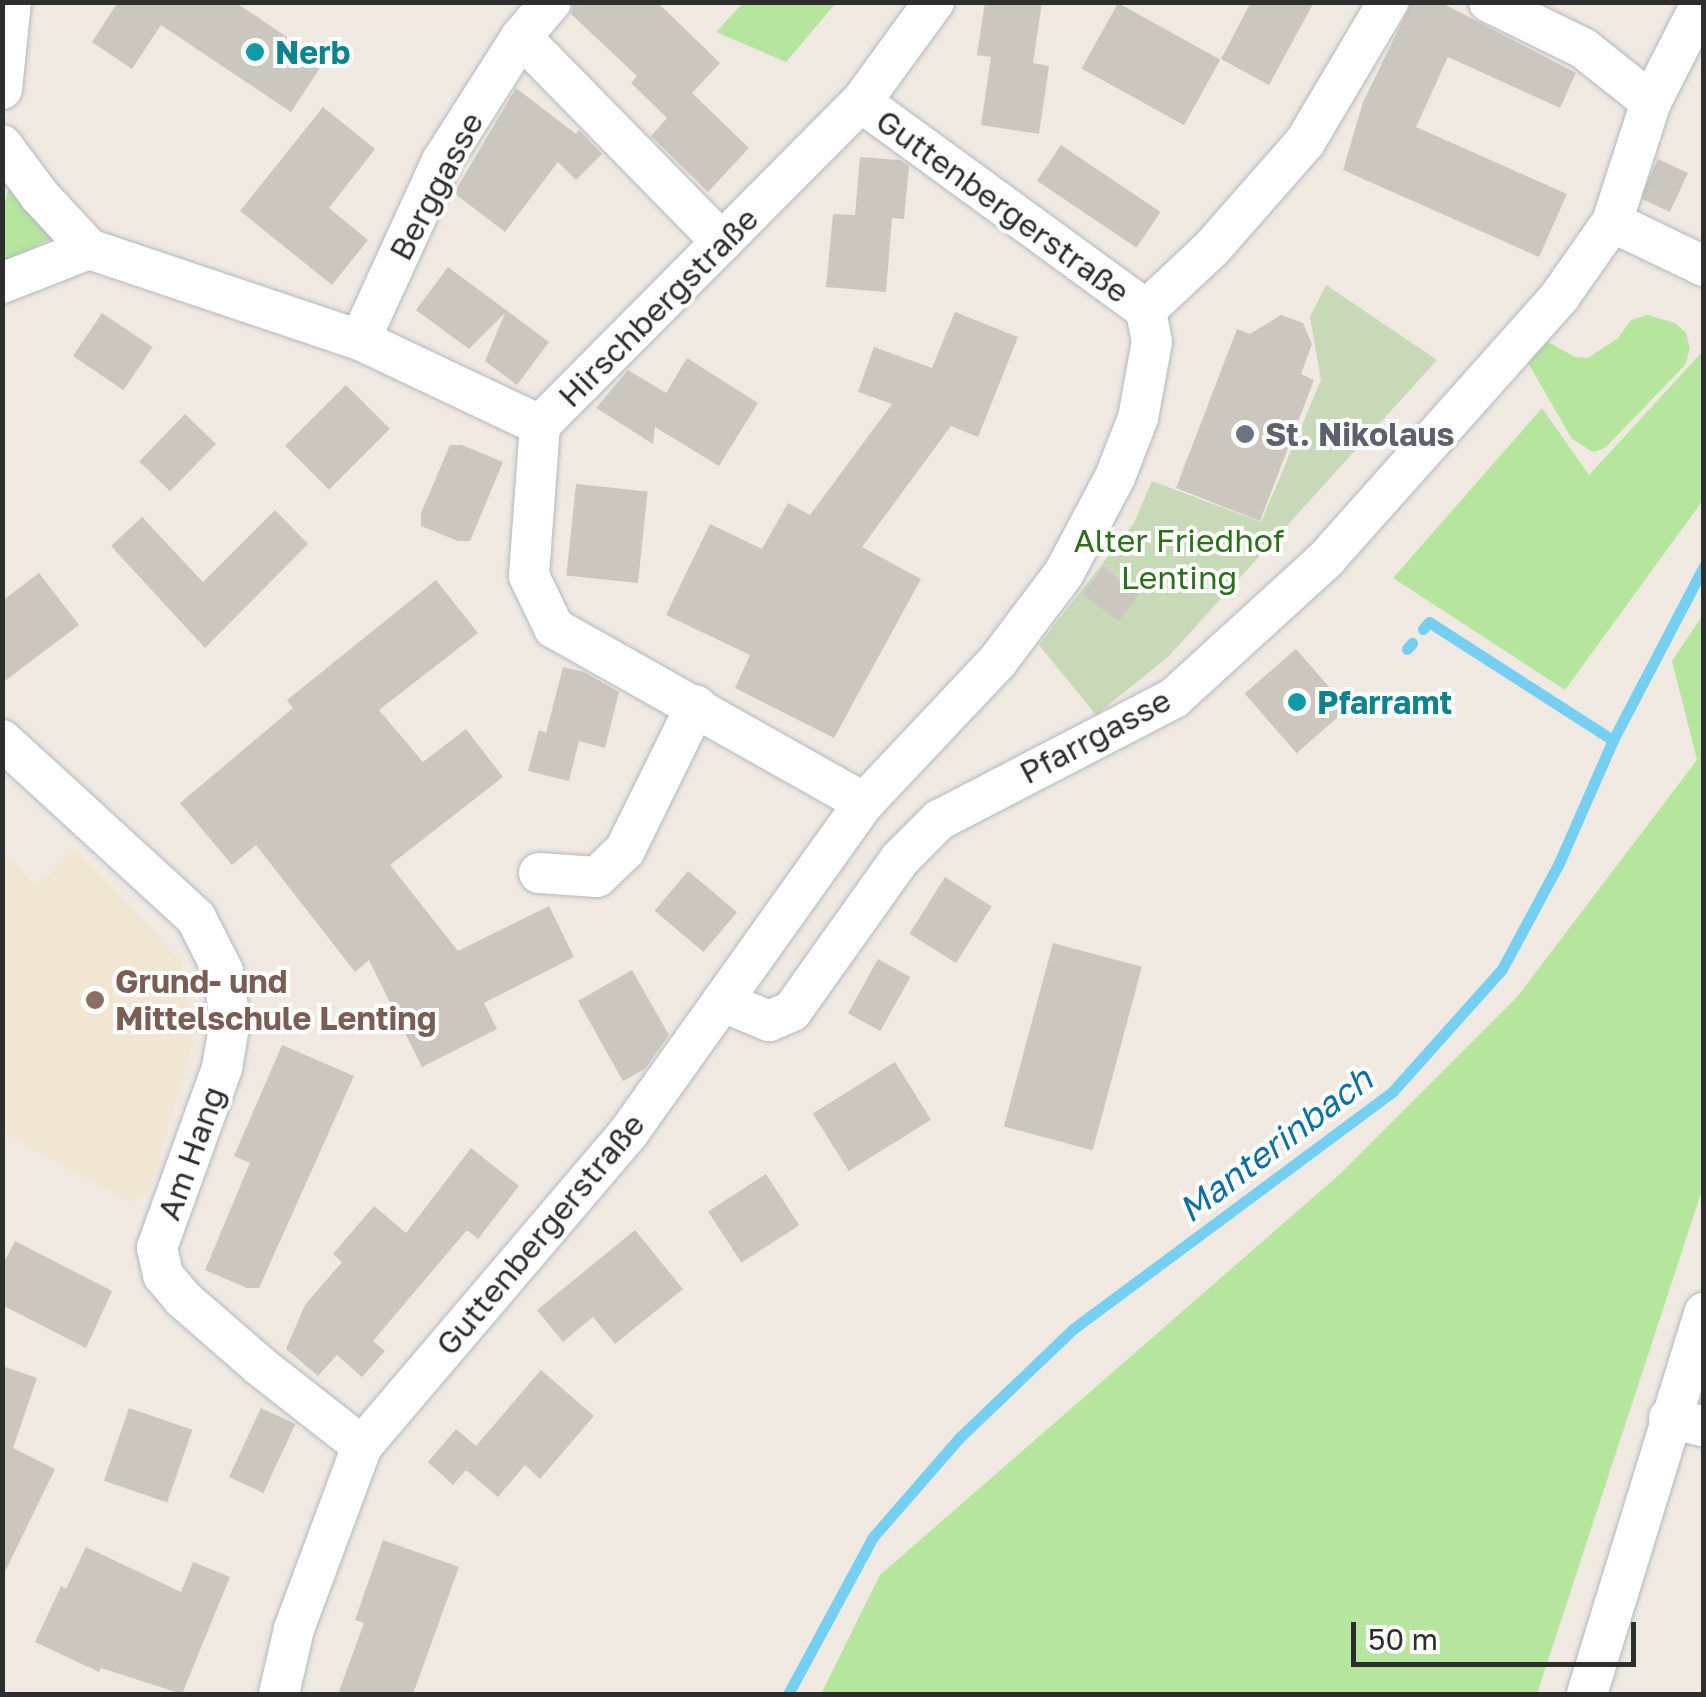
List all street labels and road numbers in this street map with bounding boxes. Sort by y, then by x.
street label: Guttenbergerstraße [869,101,1137,311]
street label: Berggasse [381,105,491,267]
street label: Hirschbergstraße [550,199,766,415]
street label: Pfarrgasse [1013,680,1177,792]
street label: Am Hang [149,1081,233,1225]
street label: Guttenbergerstraße [428,1105,652,1363]

